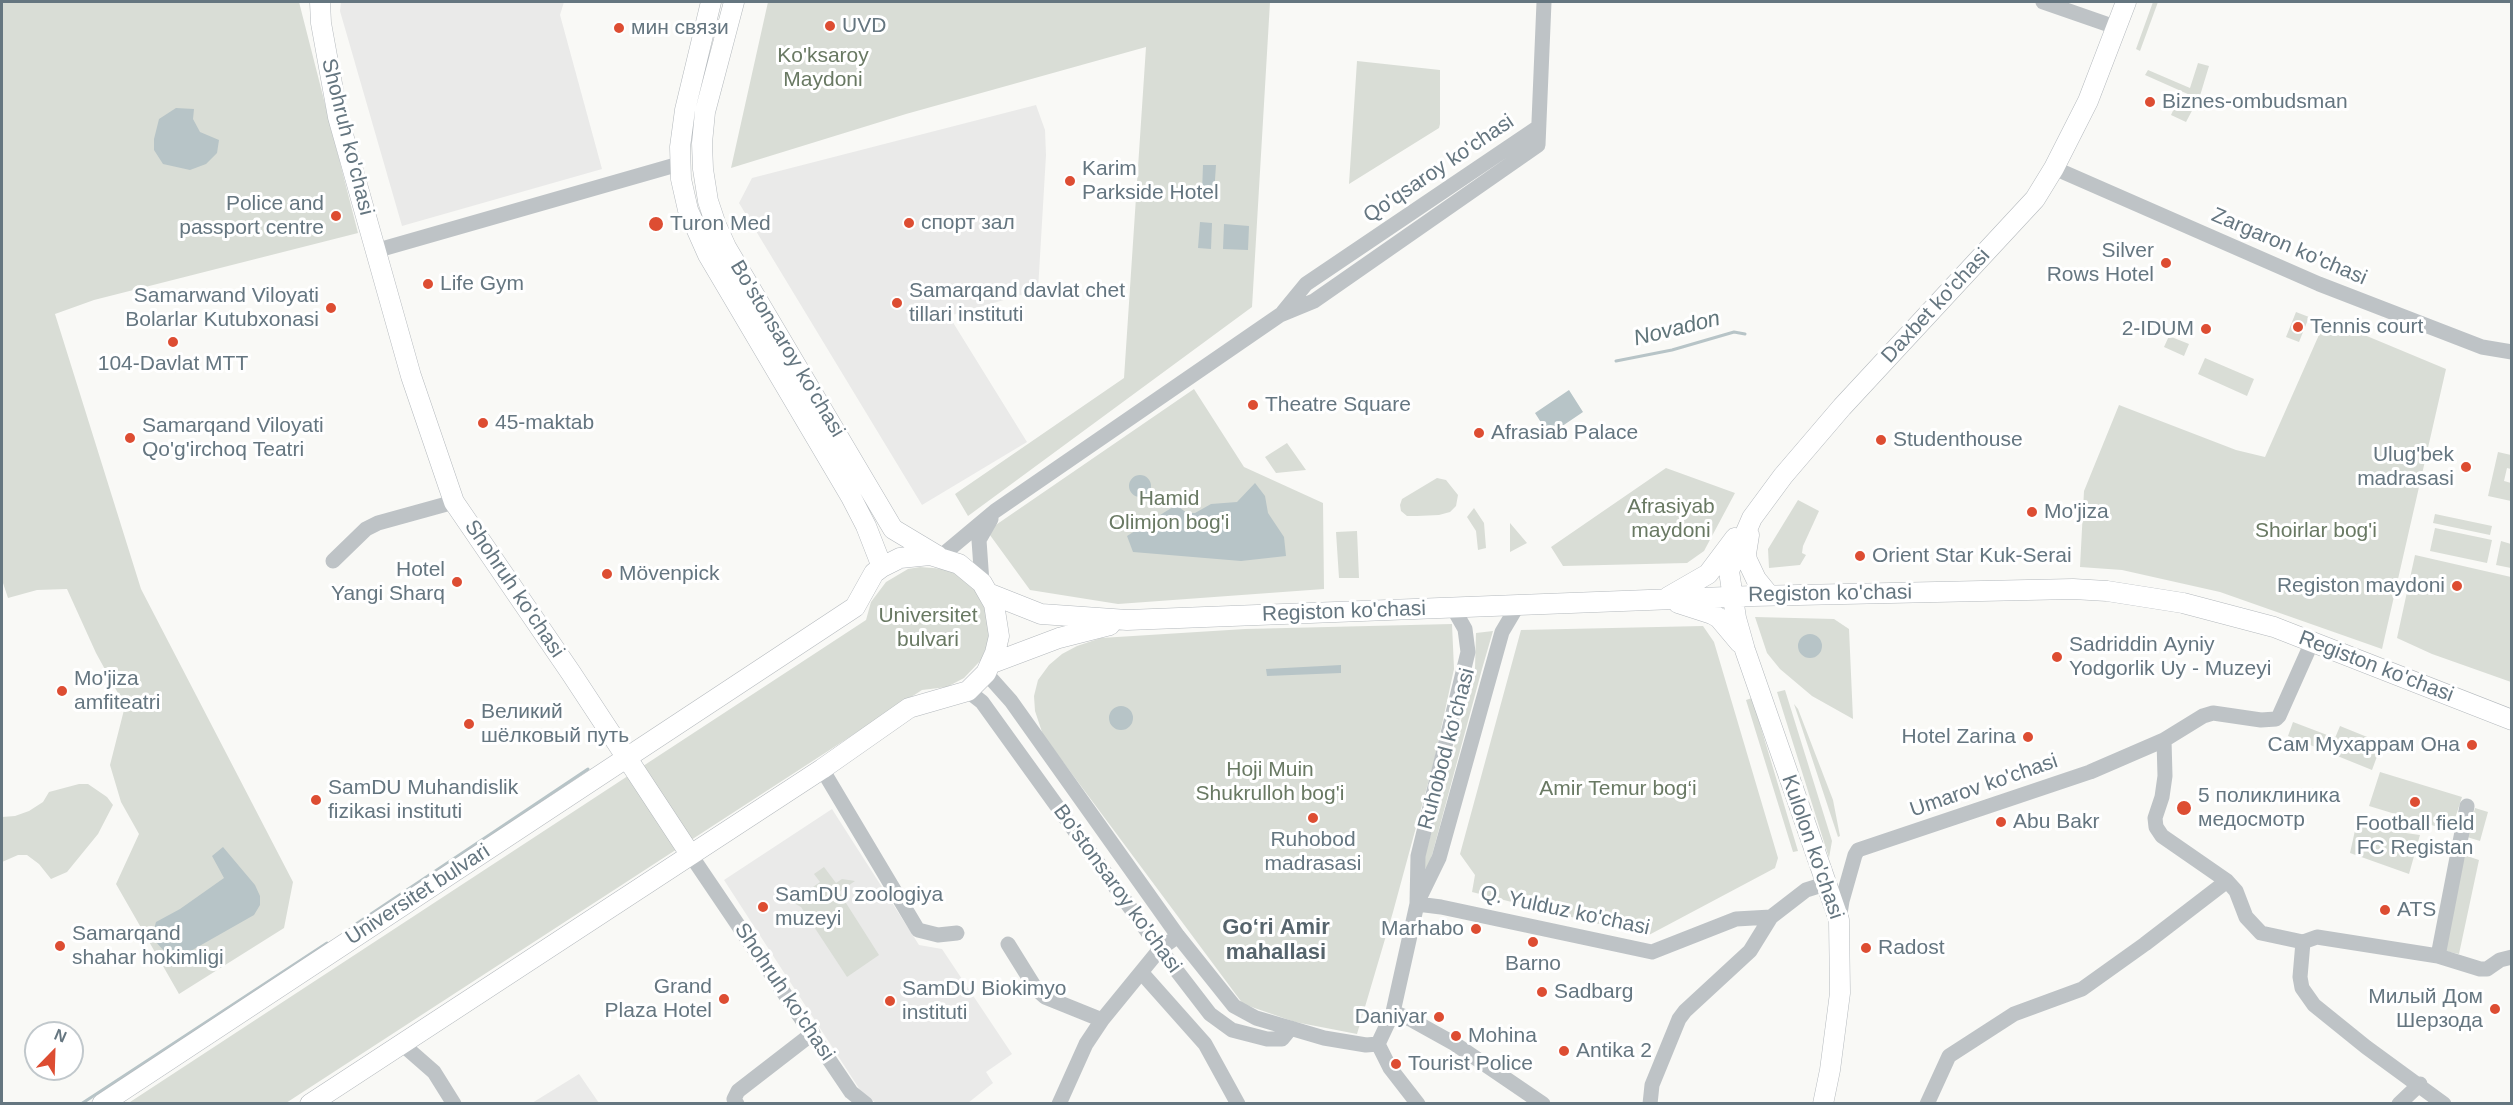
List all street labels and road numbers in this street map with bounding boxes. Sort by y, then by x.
street label: Shohruh ko'chasi [315,56,379,218]
street label: Qo'qsaroy ko'chasi [1359,109,1519,229]
street label: Zargaron ko'chasi [2208,203,2370,291]
street label: Daxbet ko'chasi [1876,243,1996,369]
street label: Bo'stonsaroy ko'chasi [724,256,850,442]
street label: Shohruh ko'chasi [459,515,569,663]
street label: Registon ko'chasi [1748,580,1912,608]
street label: Registon ko'chasi [1262,597,1426,627]
street label: Registon ko'chasi [2295,626,2457,708]
street label: Ruhobod ko'chasi [1413,665,1481,833]
street label: Umarov ko'chasi [1907,749,2061,823]
street label: Kulolon ko'chasi [1775,771,1849,923]
street label: Bo'stonsaroy ko'chasi [1048,800,1186,978]
street label: Universitet bulvari [341,839,495,951]
street label: Q. Yulduz ko'chasi [1478,881,1652,941]
street label: Shohruh ko'chasi [729,918,839,1066]

